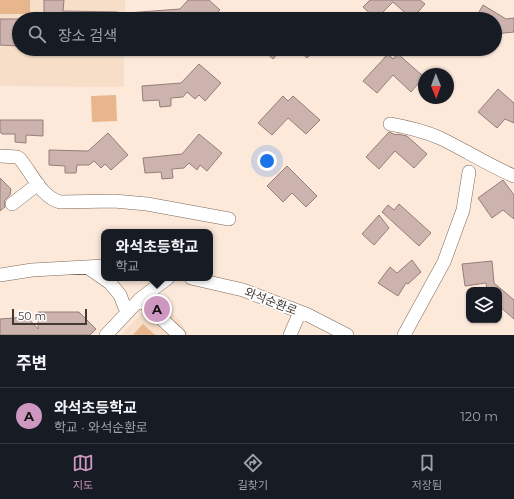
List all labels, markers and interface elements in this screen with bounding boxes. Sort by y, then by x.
search box [12,12,502,56]
icon: search [26,23,48,45]
text: 장소 검색 [58,26,117,45]
north arrow [418,68,454,104]
your location [257,151,277,171]
popup [101,229,213,281]
text: 와석초등학교 [116,237,198,256]
text: 학교 [116,258,140,274]
street label: 와석순환로 [243,284,299,318]
map controls [466,287,502,323]
button: layers [466,287,502,323]
pin: A [144,294,170,324]
scale bar [12,307,87,326]
text: 50 m [18,309,46,323]
text: 주변 [16,353,47,373]
text: 와석초등학교 [54,398,137,417]
text: A [24,408,34,424]
text: 120 m [460,408,498,424]
text: 학교 · 와석순환로 [54,419,148,435]
tab: 지도 [72,452,94,492]
tab: 길찾기 [238,452,268,492]
tab: 저장됨 [412,452,442,492]

